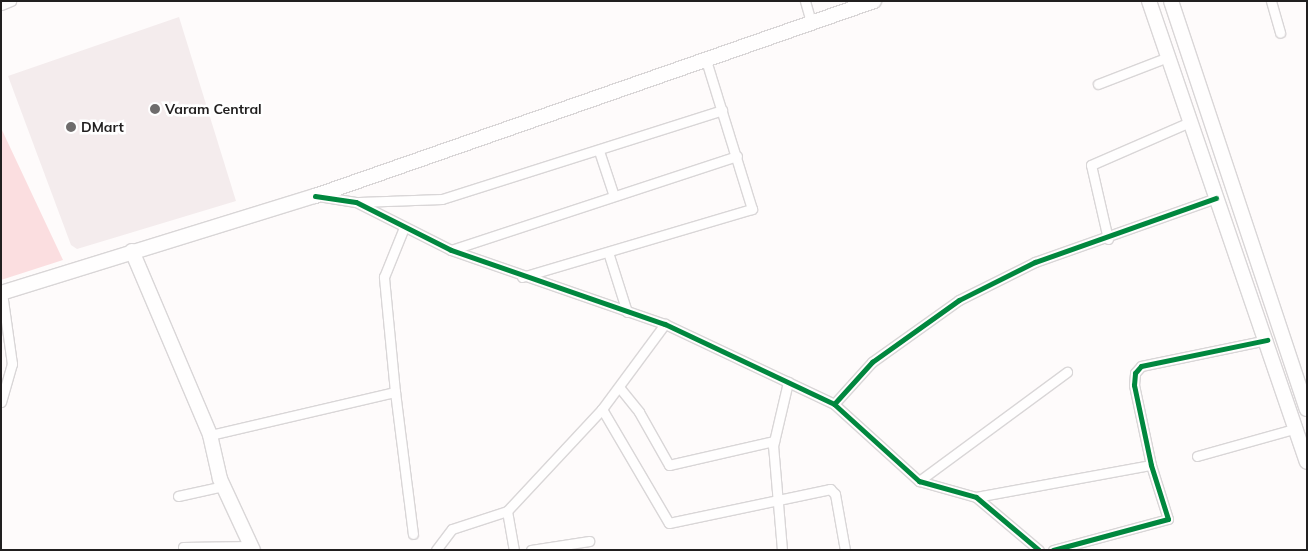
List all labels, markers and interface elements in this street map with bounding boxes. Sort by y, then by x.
place label: Varam Central [165,101,262,117]
marker: Varam Central [149,103,161,115]
place label: DMart [81,119,124,135]
marker: DMart [65,121,77,133]

